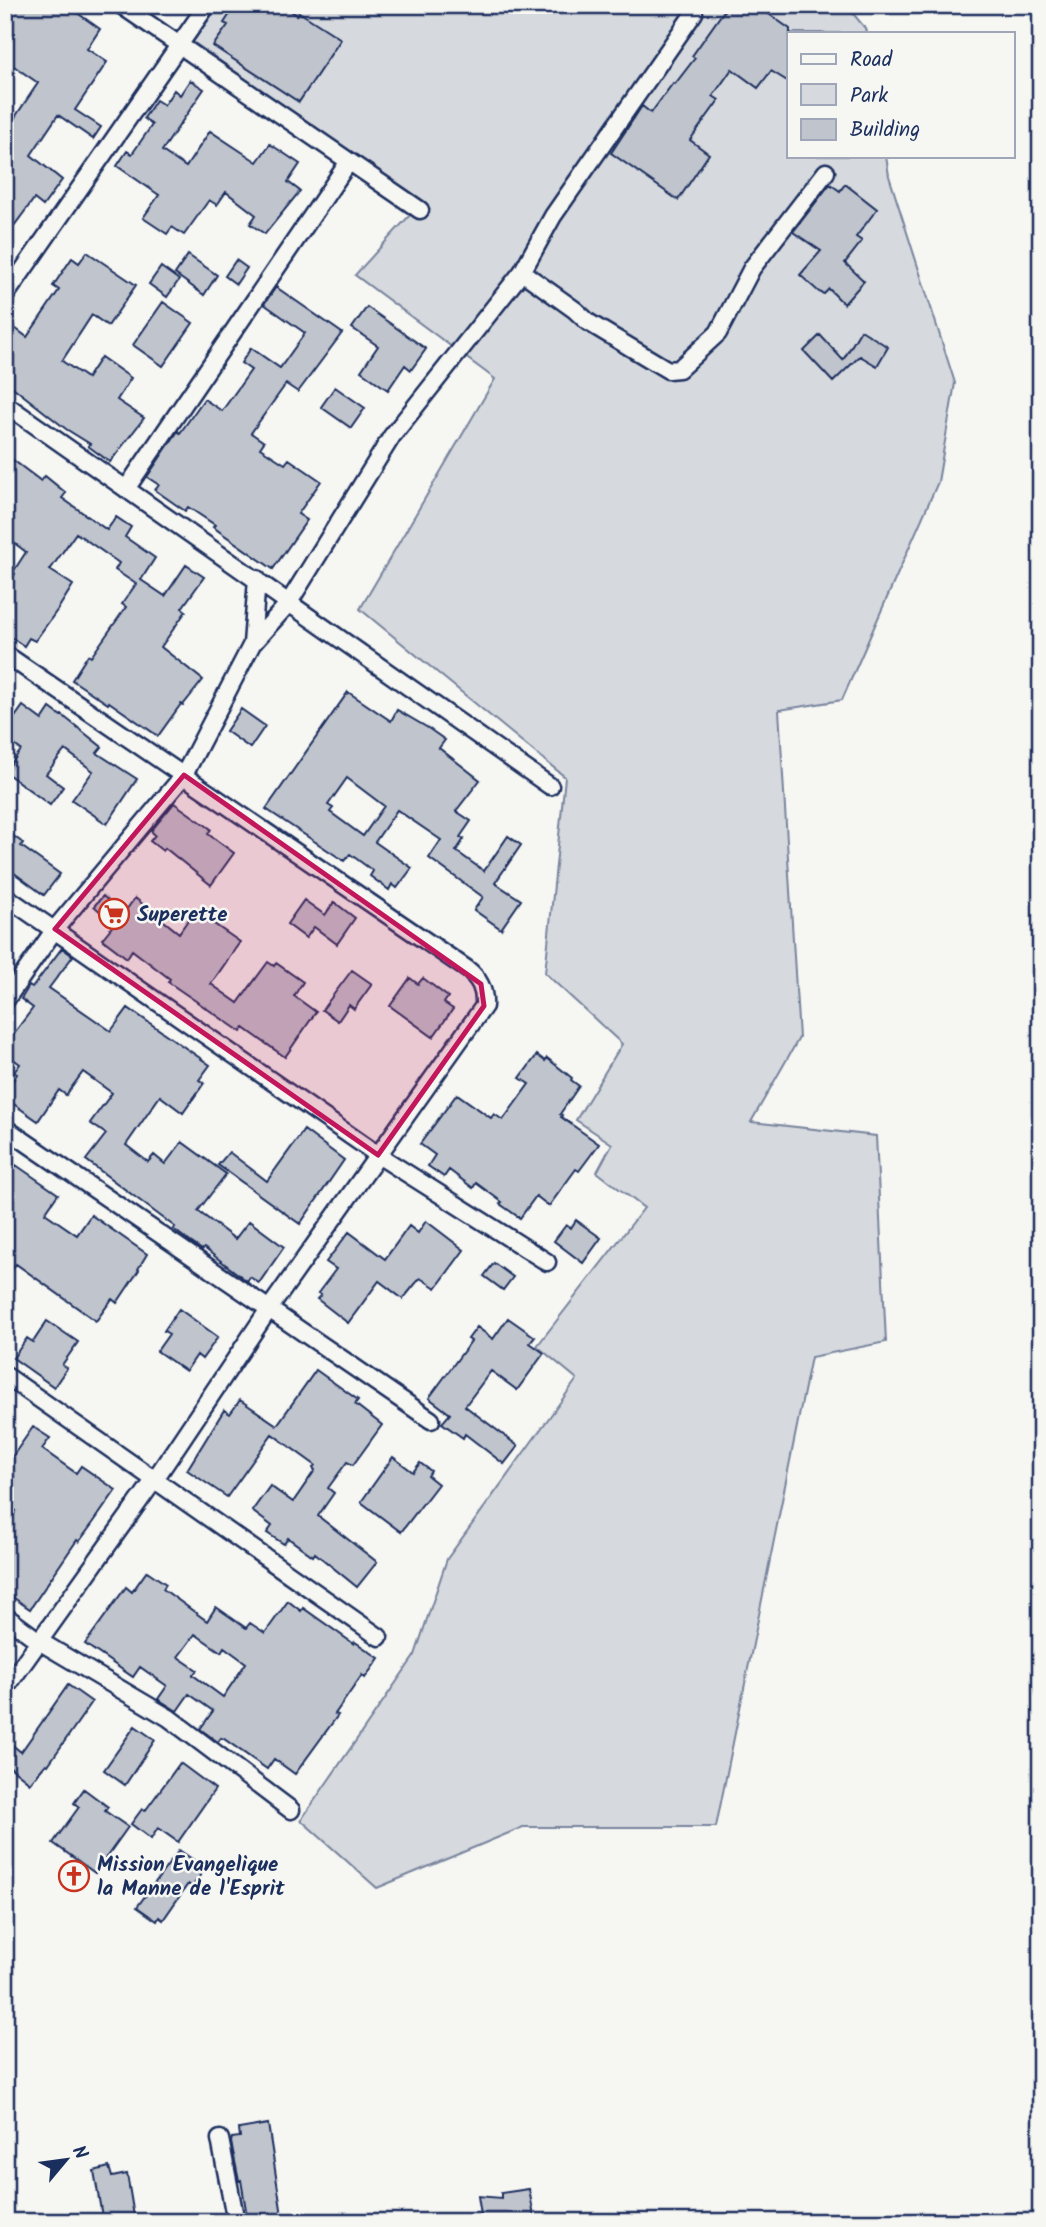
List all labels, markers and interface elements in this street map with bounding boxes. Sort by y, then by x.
legend [787,32,1014,158]
text: Road [850,44,893,77]
text: Park [850,80,888,113]
text: Building [850,114,920,147]
supermarket icon: Superette [97,897,131,931]
place label: Superette [137,899,227,932]
place label: Mission Evangelique la Manne de l'Esprit [97,1849,285,1906]
church icon: Mission Evangelique la Manne de l'Esprit [57,1859,91,1893]
north arrow [32,2126,102,2196]
text: N [63,2140,95,2165]

